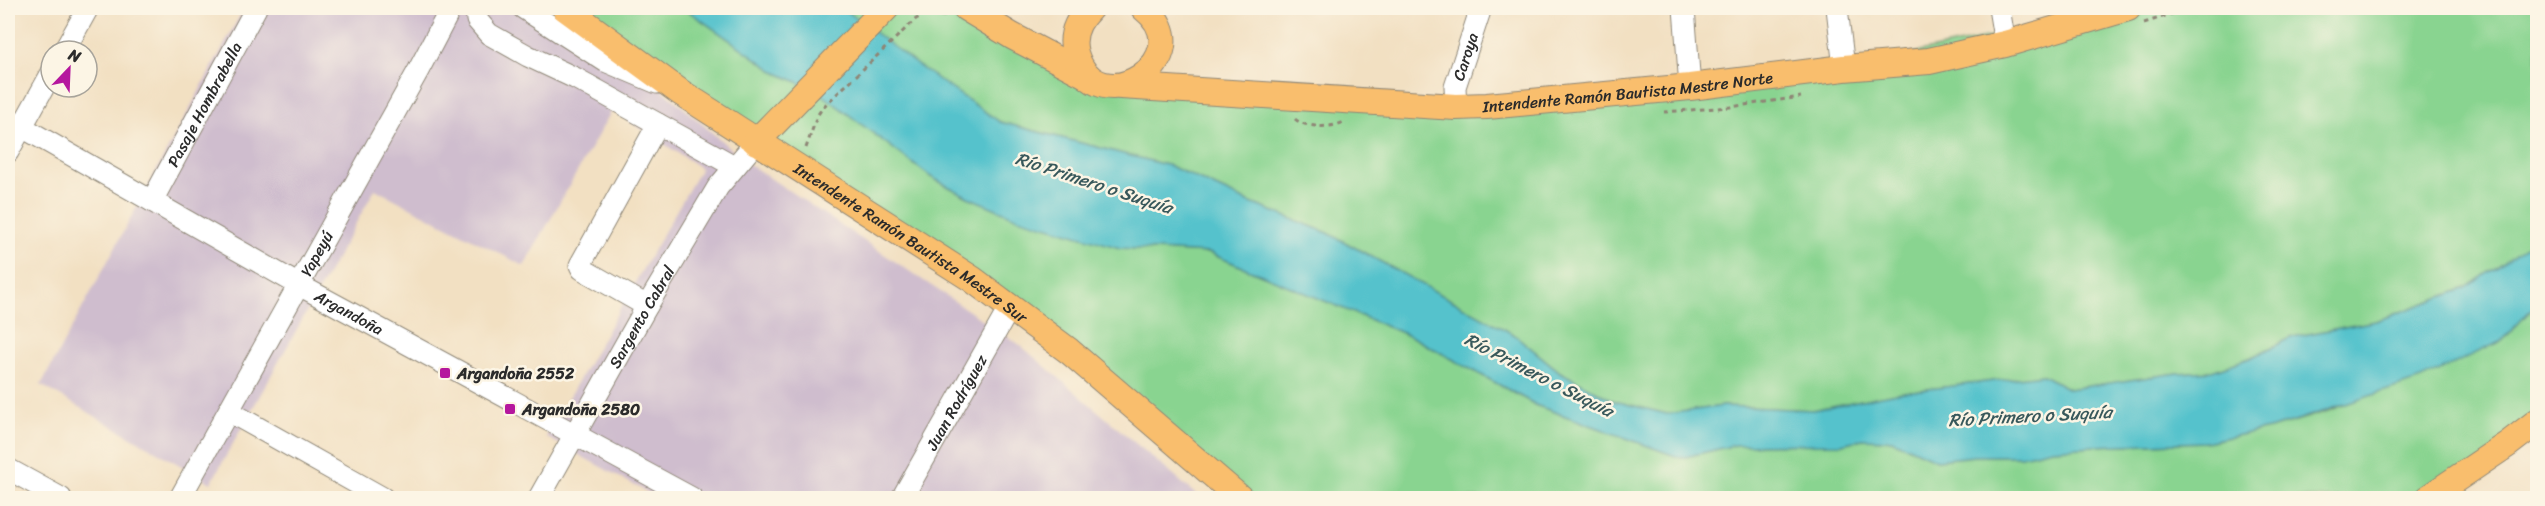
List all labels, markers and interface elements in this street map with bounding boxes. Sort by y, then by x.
street label: Caroya [1444,29,1487,85]
street label: Pasaje Hombrabella [159,36,250,172]
north arrow [39,39,99,99]
text: N [63,40,86,72]
street label: Intendente Ramón Bautista Mestre Norte [1481,63,1775,121]
water label: Río Primero o Suquía [1011,143,1179,224]
street label: Intendente Ramón Bautista Mestre Sur [787,154,1035,332]
street label: Yapeyú [292,225,341,282]
street label: Sargento Cabral [601,260,683,374]
street label: Argandoña [308,281,389,343]
water label: Río Primero o Suquía [1459,324,1621,427]
street label: Juan Rodríguez [917,349,996,457]
place label: Argandoña 2552 [456,359,575,388]
marker: Argandoña 2552 [438,366,452,380]
place label: Argandoña 2580 [521,395,640,424]
water label: Río Primero o Suquía [1948,396,2114,436]
marker: Argandoña 2580 [503,402,517,416]

